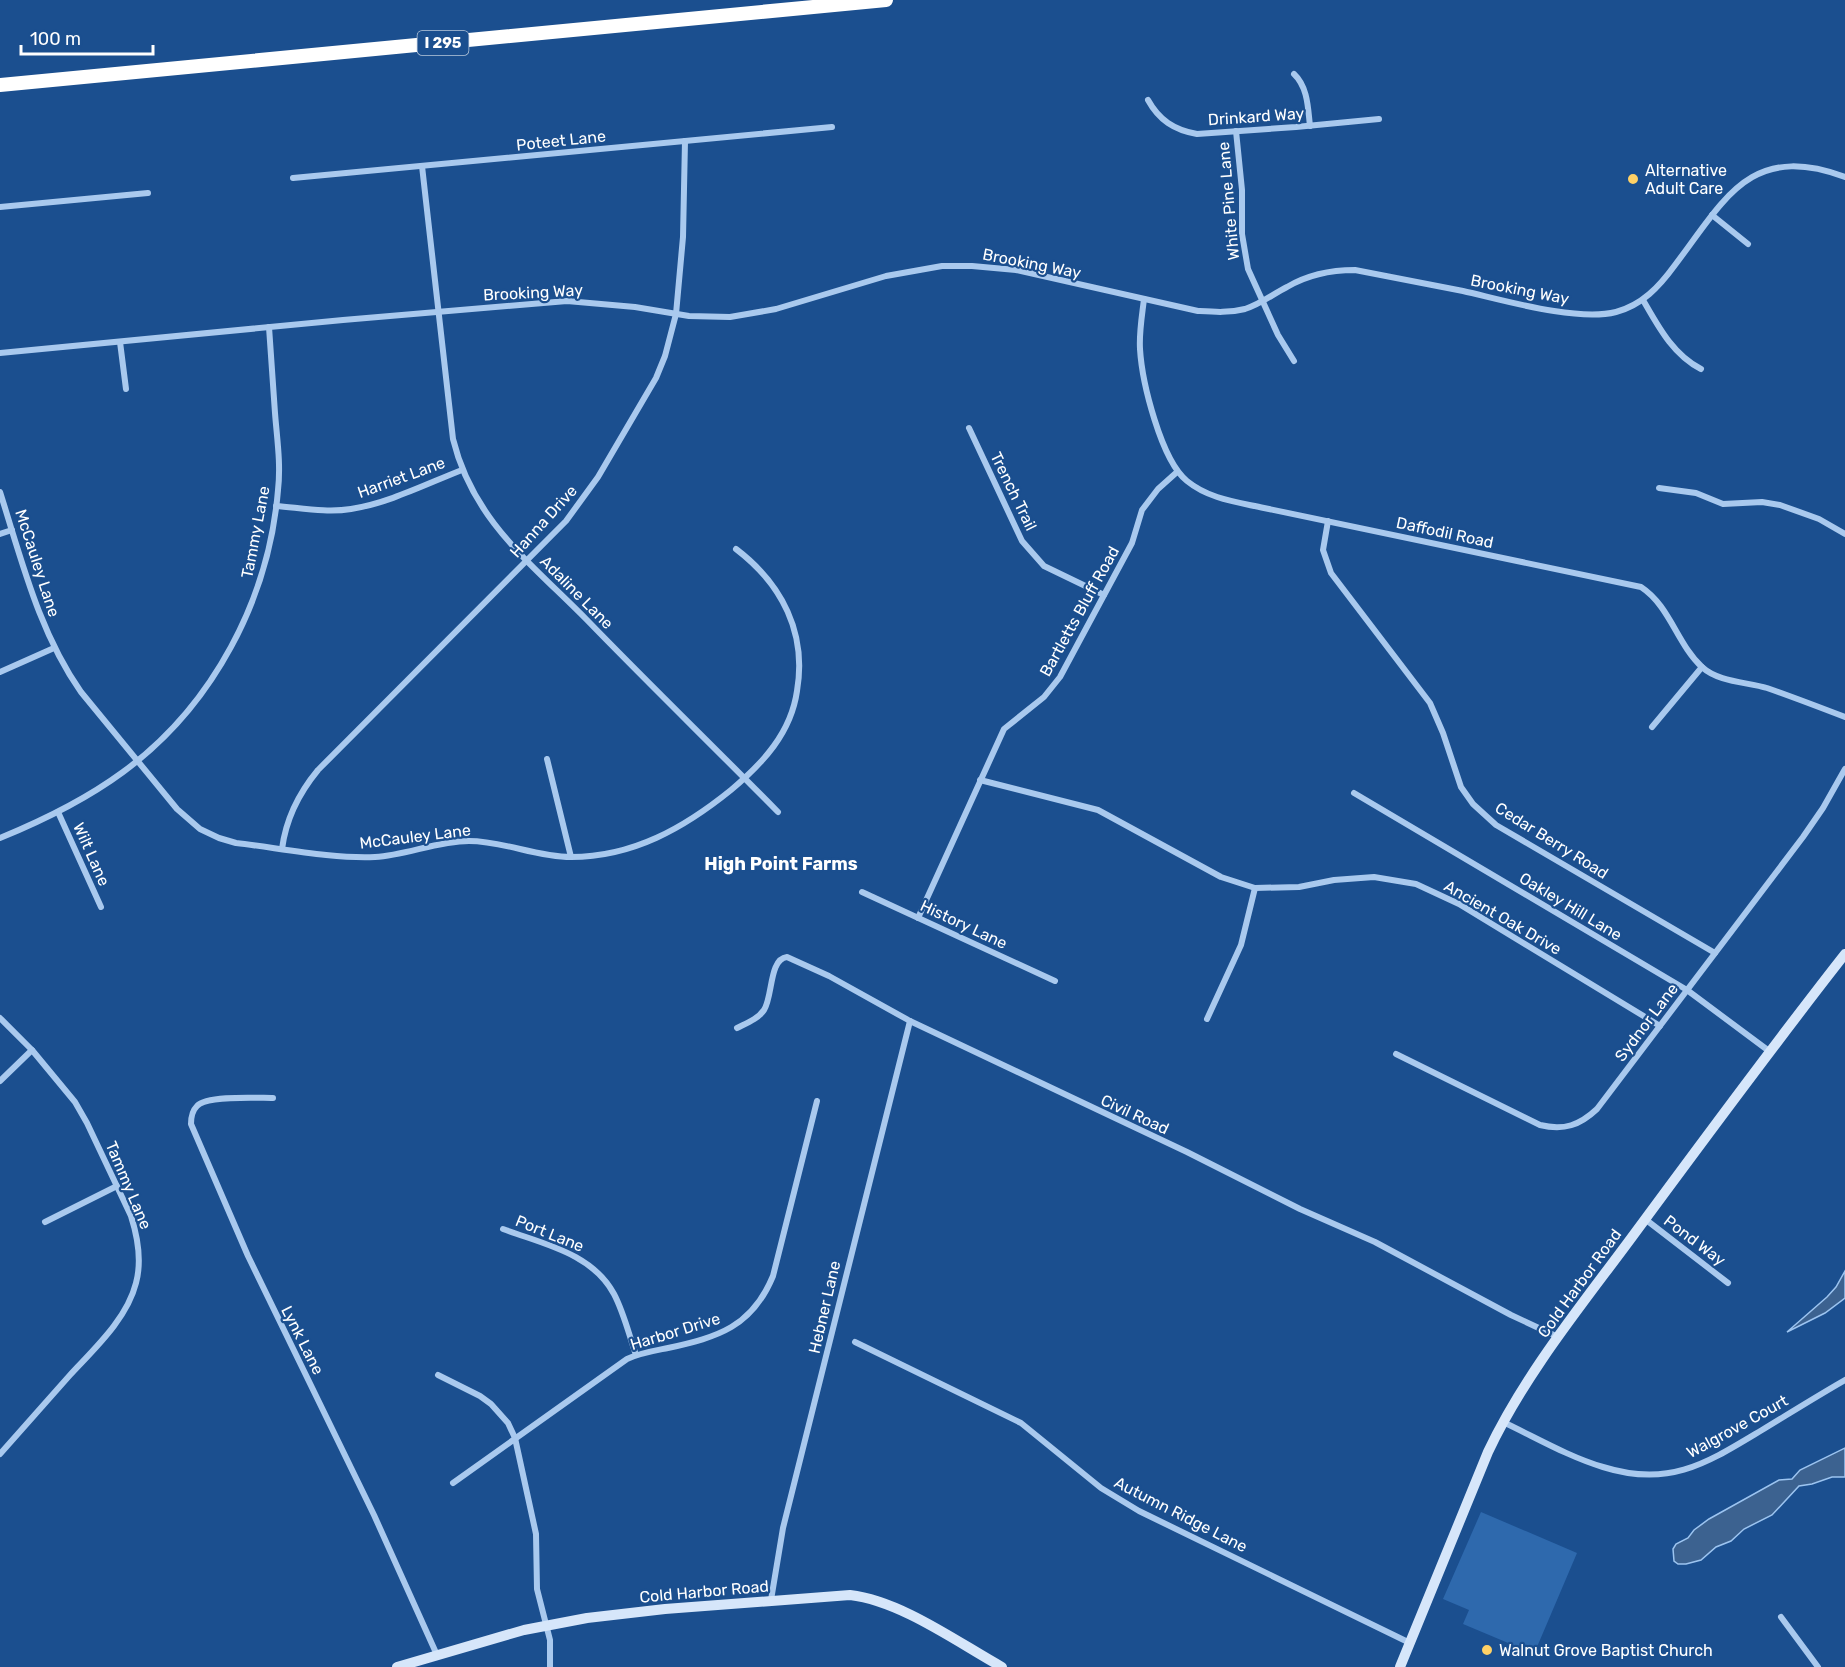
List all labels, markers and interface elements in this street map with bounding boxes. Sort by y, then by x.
scale bar [21,18,153,56]
text: 100 m [30,28,81,50]
road number: I 295 [418,31,468,55]
street label: Drinkard Way [1207,104,1305,129]
street label: Poteet Lane [515,126,607,155]
street label: White Pine Lane [1214,141,1243,261]
place label: Alternative Adult Care [1645,161,1727,198]
marker: Alternative Adult Care [1626,172,1640,186]
street label: Brooking Way [981,245,1083,282]
street label: Brooking Way [1469,271,1571,308]
street label: Brooking Way [483,280,584,305]
street label: Trench Trail [986,449,1041,534]
street label: Harriet Lane [355,453,448,502]
street label: Hanna Drive [506,481,581,561]
street label: Tammy Lane [237,484,274,580]
street label: McCauley Lane [11,507,64,619]
street label: Daffodil Road [1395,513,1495,552]
street label: Bartletts Bluff Road [1036,543,1123,680]
street label: Adaline Lane [536,552,617,633]
street label: Cedar Berry Road [1492,798,1612,883]
street label: Wilt Lane [69,820,114,889]
street label: McCauley Lane [358,820,472,853]
district label: High Point Farms [704,853,858,875]
street label: Oakley Hill Lane [1516,868,1625,945]
street label: Ancient Oak Drive [1441,876,1565,959]
street label: History Lane [917,896,1010,953]
street label: Sydnor Lane [1611,979,1682,1065]
street label: Civil Road [1098,1090,1172,1138]
street label: Tammy Lane [102,1138,156,1232]
street label: Port Lane [513,1211,587,1256]
street label: Pond Way [1660,1211,1729,1270]
street label: Cold Harbor Road [1534,1225,1625,1341]
street label: Hebner Lane [805,1259,844,1355]
street label: Lynk Lane [277,1303,328,1378]
street label: Harbor Drive [628,1309,723,1354]
street label: Walgrove Court [1683,1391,1791,1462]
street label: Autumn Ridge Lane [1111,1473,1251,1556]
street label: Cold Harbor Road [639,1576,770,1607]
place label: Walnut Grove Baptist Church [1499,1641,1713,1660]
marker: Walnut Grove Baptist Church [1480,1643,1494,1657]

